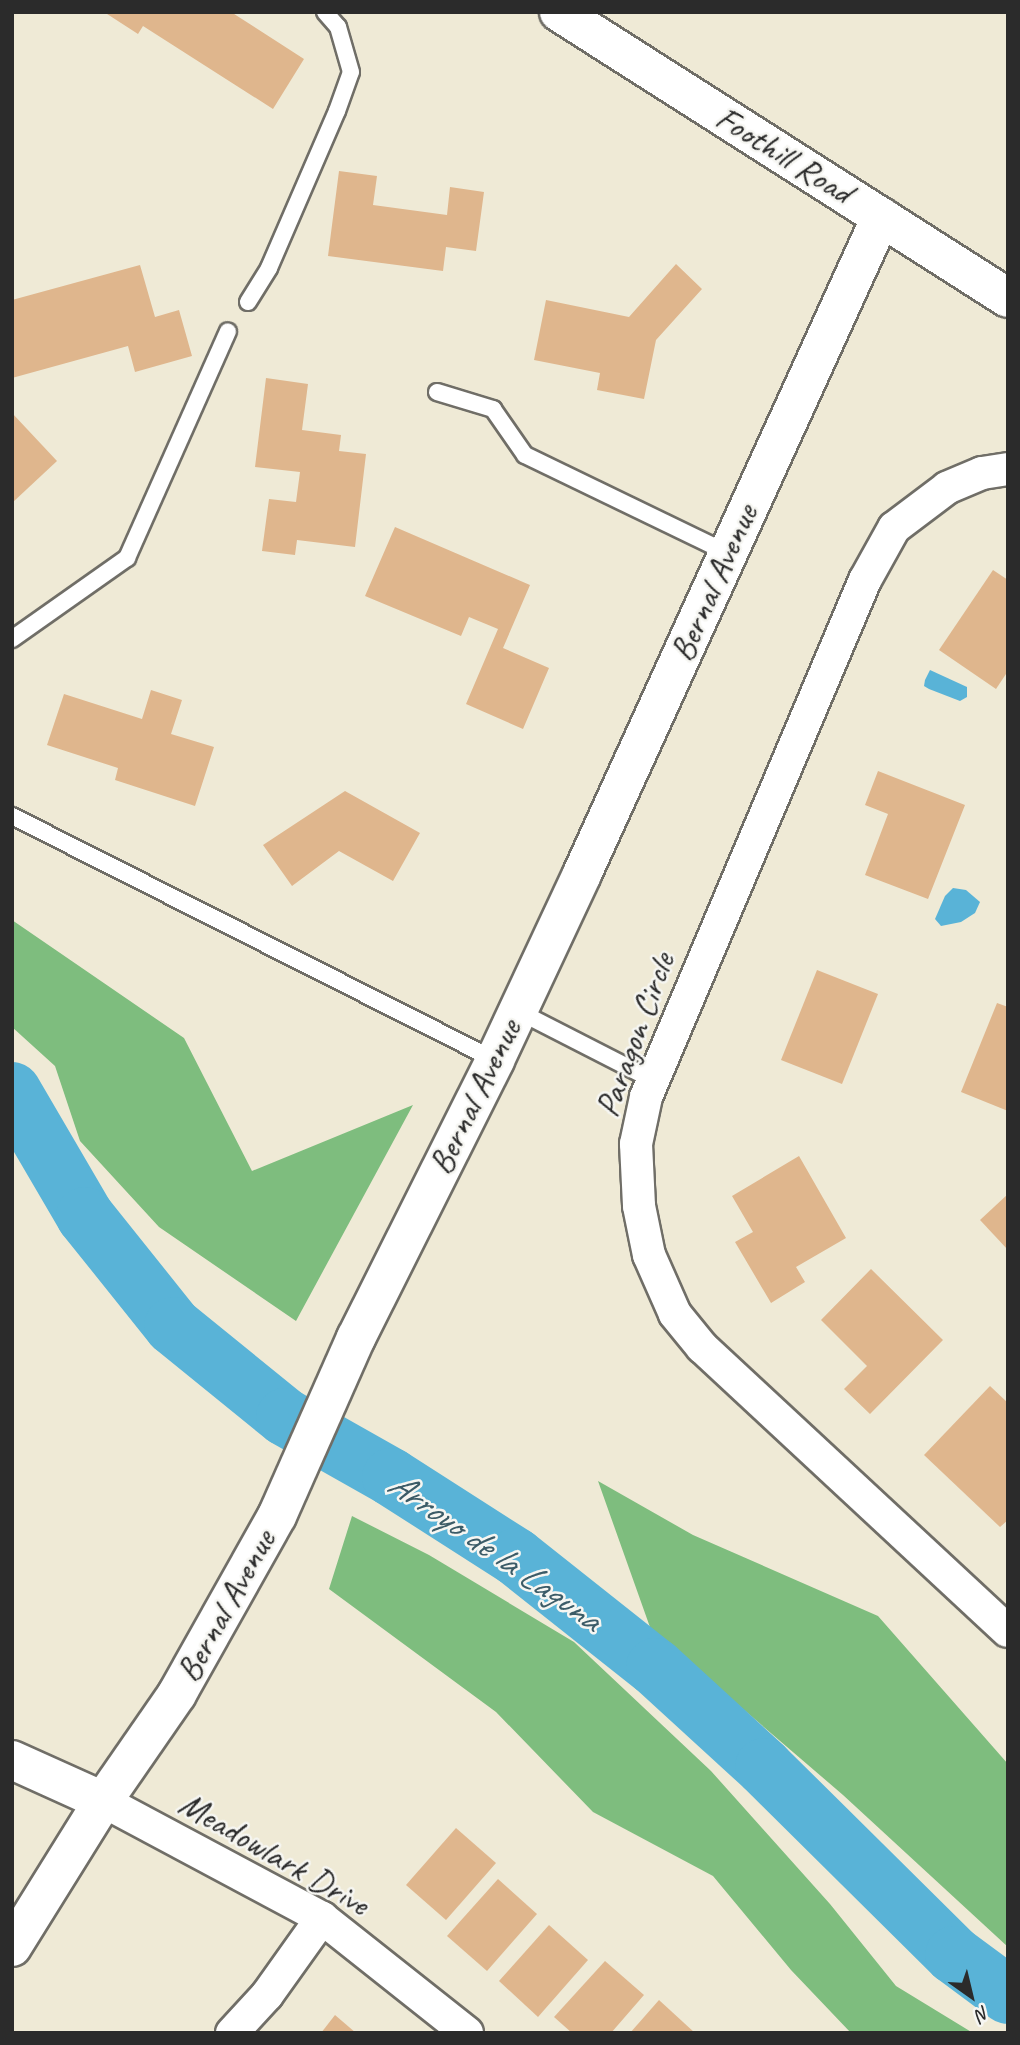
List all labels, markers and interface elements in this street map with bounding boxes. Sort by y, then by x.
street label: Foothill Road [708,97,860,213]
street label: Bernal Avenue [661,498,767,668]
street label: Paragon Circle [586,947,684,1123]
street label: Bernal Avenue [420,1013,530,1181]
water label: Arroyo de la Laguna [380,1461,610,1641]
street label: Bernal Avenue [167,1523,285,1689]
street label: Meadowlark Drive [171,1783,377,1925]
north arrow [936,1961,1006,2031]
text: N [971,2000,994,2027]

